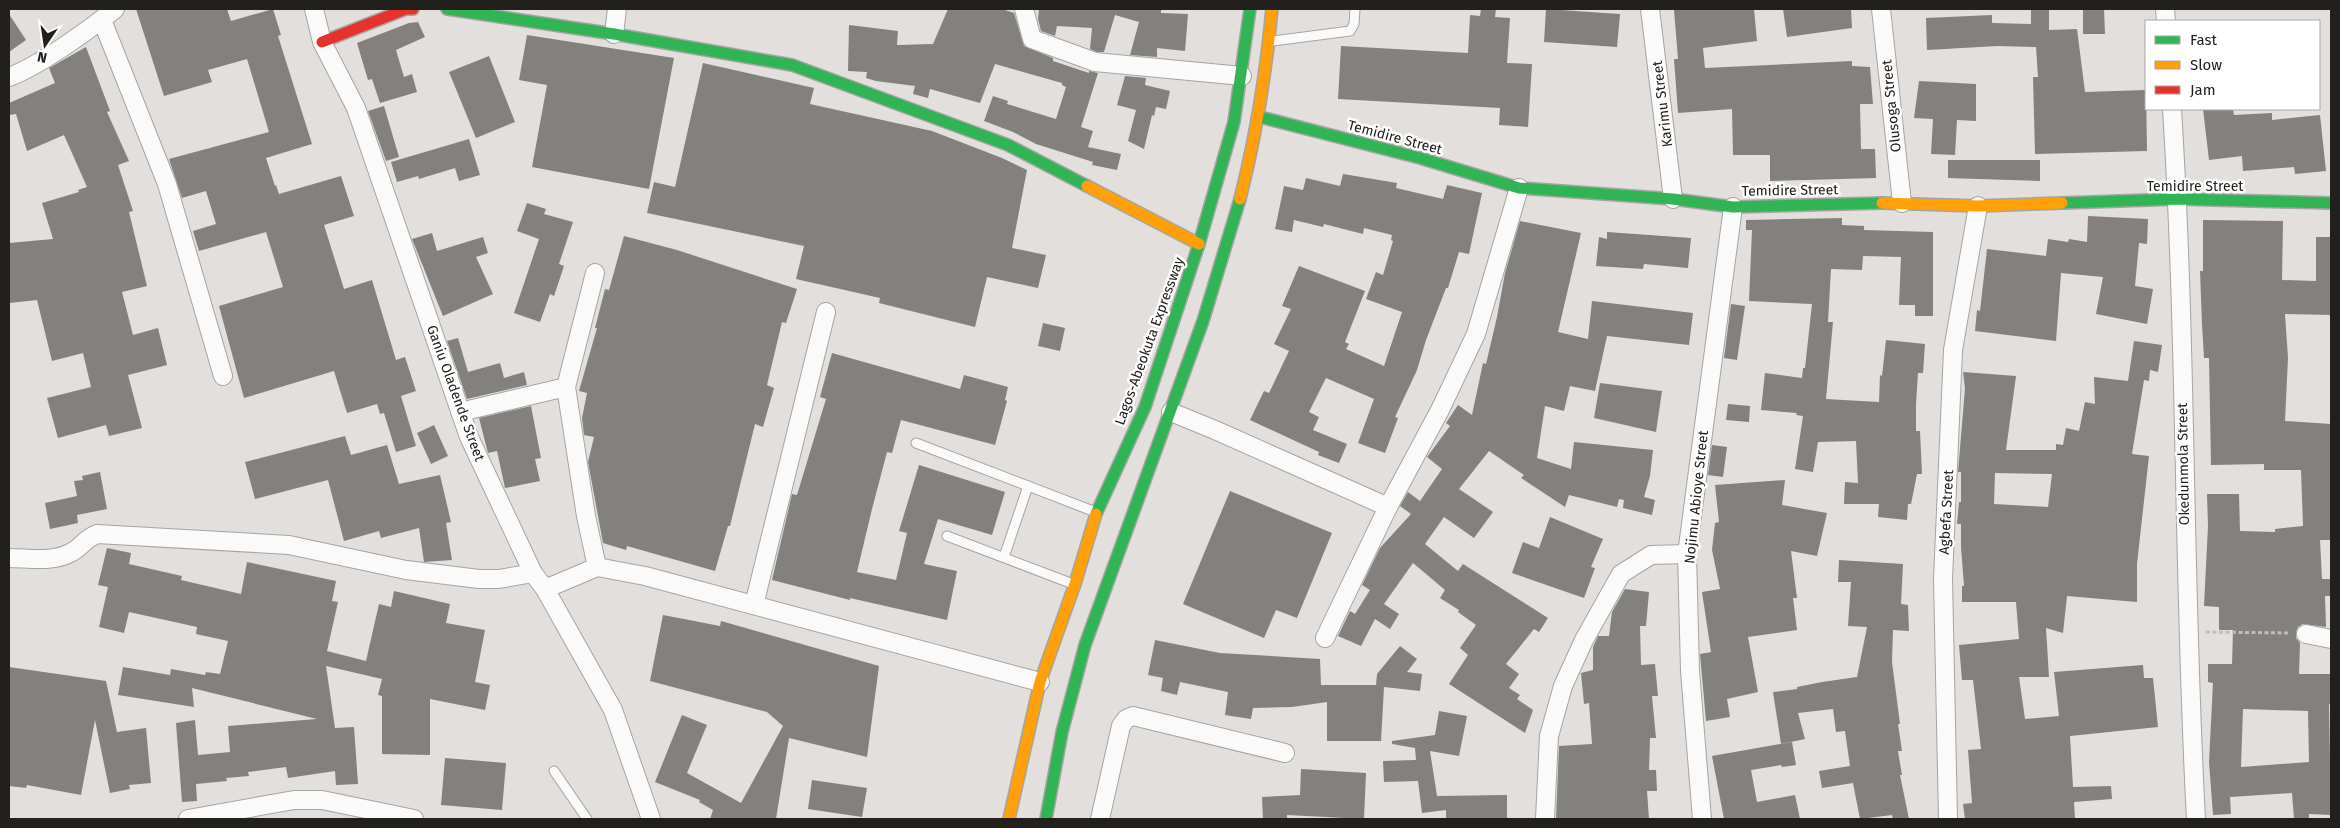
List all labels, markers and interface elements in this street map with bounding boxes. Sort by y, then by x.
north arrow [20,20,70,70]
legend [2145,20,2320,110]
text: Fast [2190,31,2217,49]
text: N [36,48,49,67]
text: Slow [2190,56,2222,74]
street label: Olusoga Street [1878,58,1905,153]
street label: Karimu Street [1649,59,1676,148]
text: Jam [2190,81,2216,99]
street label: Temidire Street [1346,117,1445,158]
street label: Temidire Street [2147,178,2244,195]
street label: Temidire Street [1742,181,1839,200]
street label: Lagos-Abeokuta Expressway [1111,255,1188,427]
street label: Ganiu Oladende Street [423,323,488,464]
street label: Okedunmola Street [2174,402,2193,525]
street label: Nojimu Abioye Street [1681,429,1712,565]
street label: Agbefa Street [1936,468,1957,555]

